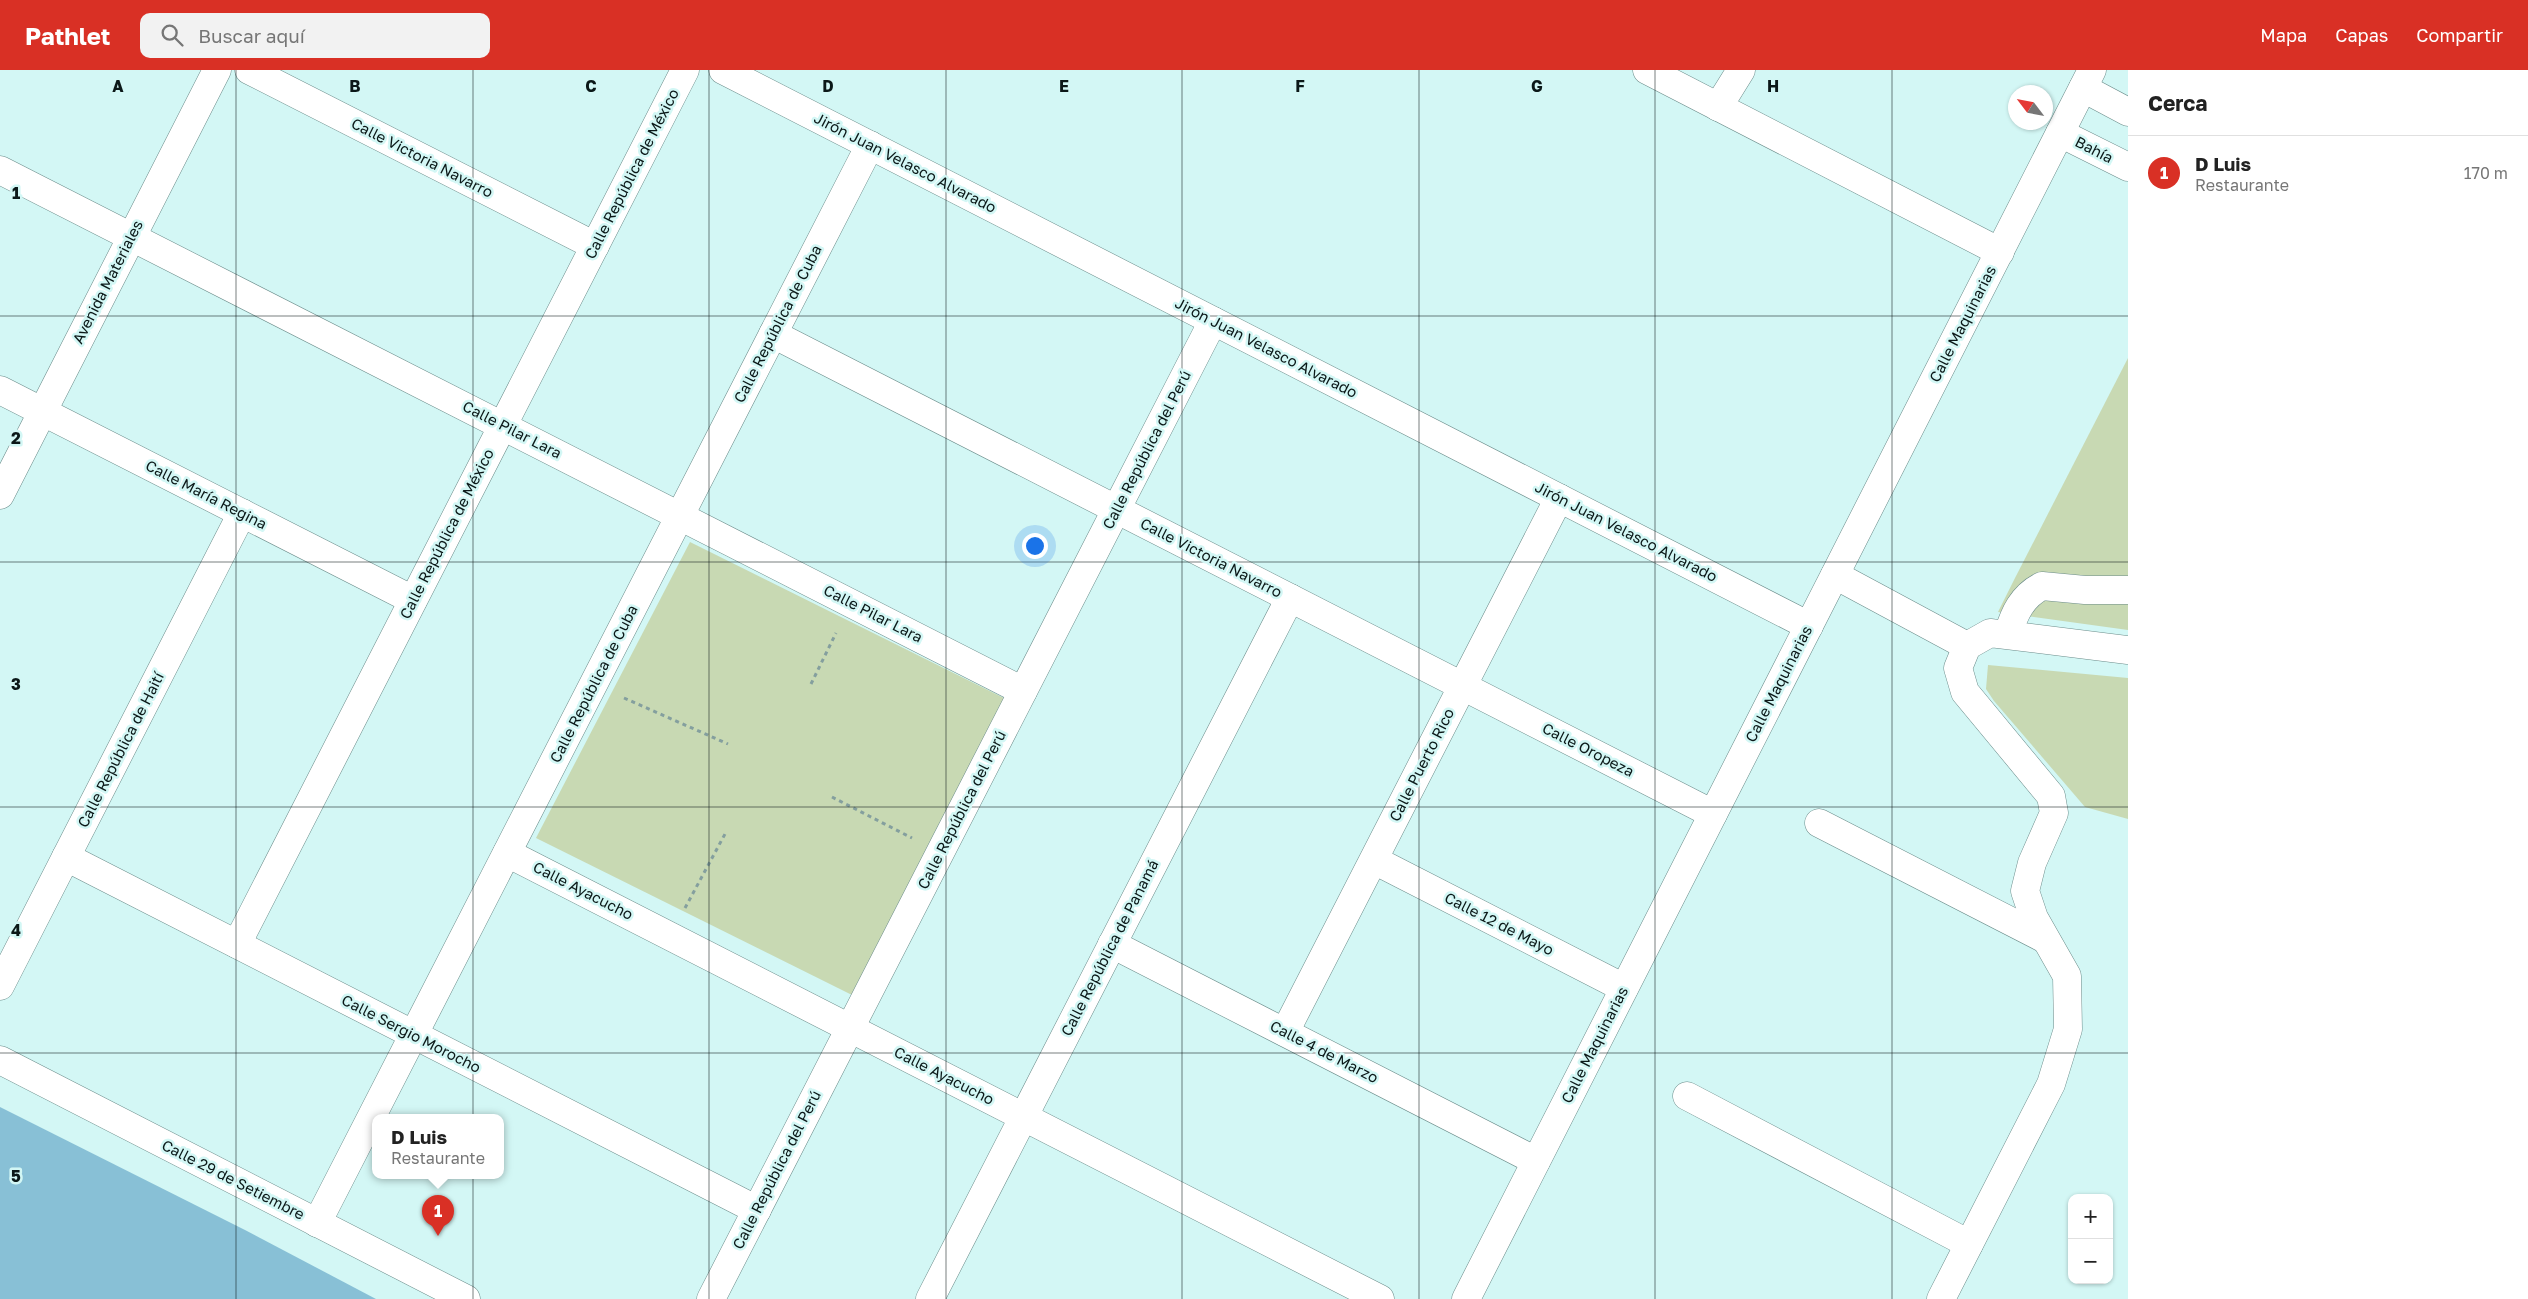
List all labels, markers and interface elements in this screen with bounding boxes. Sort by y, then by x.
search box [140,13,490,58]
text: Pathlet [25,21,110,50]
icon: search [158,21,186,49]
text: Buscar aquí [198,24,305,47]
text: Mapa [2260,24,2307,46]
text: Capas [2335,24,2388,46]
text: Compartir [2416,24,2503,46]
text: A [112,76,124,96]
text: B [349,76,361,96]
text: D [822,76,834,96]
text: E [1059,76,1069,96]
text: F [1295,76,1305,96]
text: G [1531,76,1543,96]
text: H [1767,76,1779,96]
north arrow [2008,85,2053,130]
street label: Calle República de México [581,86,683,262]
text: Cerca [2148,90,2207,116]
street label: Jirón Juan Velasco Alvarado [811,108,1000,216]
street label: Calle Victoria Navarro [349,114,496,201]
street label: Bahía [2072,132,2116,166]
text: D Luis [2195,152,2251,175]
text: 1 [2160,163,2168,183]
text: 170 m [2464,163,2508,183]
text: Restaurante [2195,175,2289,195]
text: 1 [12,183,20,203]
street label: Avenida Materiales [68,217,146,346]
street label: Calle República de Cuba [729,242,825,405]
street label: Calle Maquinarias [1925,262,1999,385]
street label: Jirón Juan Velasco Alvarado [1172,293,1361,401]
street label: Calle República del Perú [1098,367,1194,532]
street label: Calle Pilar Lara [460,396,565,462]
text: 2 [11,428,21,448]
street label: Calle República de México [395,445,497,622]
street label: Calle María Regina [143,456,270,532]
street label: Jirón Juan Velasco Alvarado [1532,477,1721,585]
street label: Calle Victoria Navarro [1138,514,1285,601]
your location [1022,533,1048,559]
street label: Calle Pilar Lara [821,580,926,646]
street label: Calle República de Cuba [545,602,641,765]
street label: Calle Maquinarias [1741,622,1815,745]
street label: Calle República de Haití [73,668,168,830]
text: 3 [11,674,21,694]
street label: Calle Puerto Rico [1385,705,1457,824]
street label: Calle Oropeza [1540,718,1637,780]
street label: Calle República del Perú [913,727,1009,892]
street label: Calle República de Panamá [1057,856,1161,1039]
street label: Calle Ayacucho [530,857,636,923]
street label: Calle 12 de Mayo [1442,888,1557,958]
text: 4 [11,920,21,940]
street label: Calle Maquinarias [1557,983,1631,1106]
street label: Calle Sergio Morocho [339,990,484,1076]
street label: Calle 4 de Marzo [1267,1016,1382,1086]
street label: Calle Ayacucho [891,1042,997,1108]
street label: Calle República del Perú [728,1087,824,1252]
popup [372,1114,504,1179]
text: D Luis [391,1125,447,1148]
street label: Calle 29 de Setiembre [159,1135,308,1223]
text: Restaurante [391,1148,485,1168]
text: 5 [11,1166,21,1186]
map controls [2068,1194,2113,1284]
button: + [2068,1194,2113,1239]
pin: 1 [422,1195,454,1236]
button: − [2068,1239,2113,1284]

